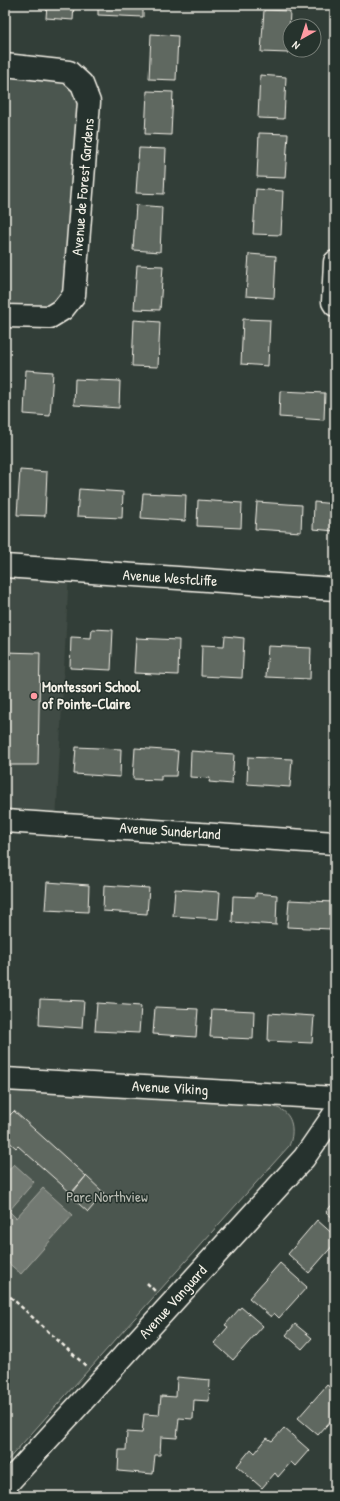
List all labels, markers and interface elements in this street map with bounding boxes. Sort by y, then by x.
north arrow [282,18,322,58]
text: N [289,38,302,53]
street label: Avenue de Forest Gardens [66,117,99,257]
street label: Avenue Westcliffe [122,564,218,591]
place label: Montessori School of Pointe-Claire [42,676,141,714]
marker: Montessori School of Pointe-Claire [29,691,39,701]
street label: Avenue Sunderland [119,816,221,845]
street label: Avenue Viking [131,1075,209,1100]
park label: Parc Northview [66,1186,148,1207]
street label: Avenue Vanguard [134,1260,212,1343]

